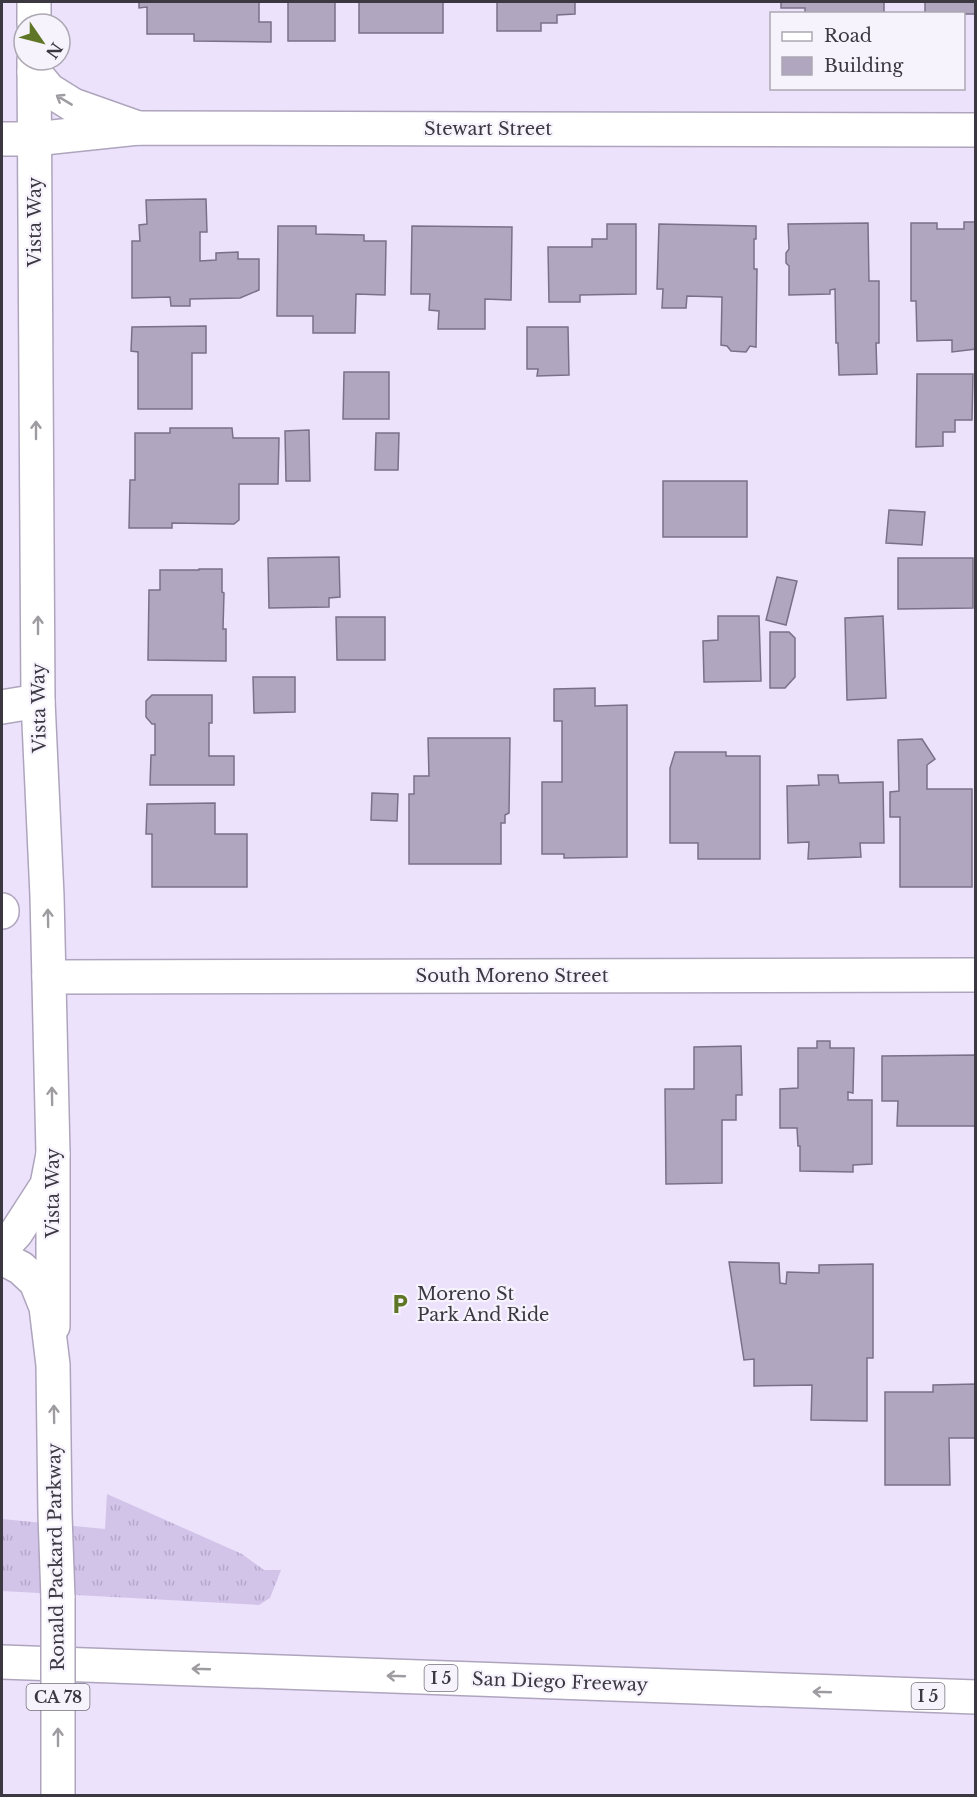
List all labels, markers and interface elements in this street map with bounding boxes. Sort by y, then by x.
north arrow [12,12,72,72]
legend [770,12,965,90]
text: Road [824,25,872,47]
text: N [42,39,67,63]
text: Building [824,55,903,77]
one-way arrow [56,93,73,105]
street label: Stewart Street [424,118,552,140]
street label: Vista Way [24,177,46,268]
one-way arrow [30,421,42,441]
one-way arrow [32,616,44,636]
street label: Vista Way [27,662,51,754]
one-way arrow [42,909,53,929]
street label: South Moreno Street [416,965,609,987]
one-way arrow [46,1086,57,1106]
street label: Vista Way [42,1148,64,1239]
place label: Moreno St Park And Ride [417,1283,549,1326]
parking icon: Moreno St Park And Ride [388,1292,412,1316]
one-way arrow [48,1405,60,1425]
street label: Ronald Packard Parkway [43,1442,69,1671]
one-way arrow [192,1663,211,1675]
road number: I 5 [424,1665,458,1691]
street label: San Diego Freeway [472,1668,649,1696]
one-way arrow [386,1671,406,1682]
road number: I 5 [912,1683,944,1709]
road number: CA 78 [26,1684,90,1710]
one-way arrow [812,1686,832,1698]
one-way arrow [52,1728,64,1748]

